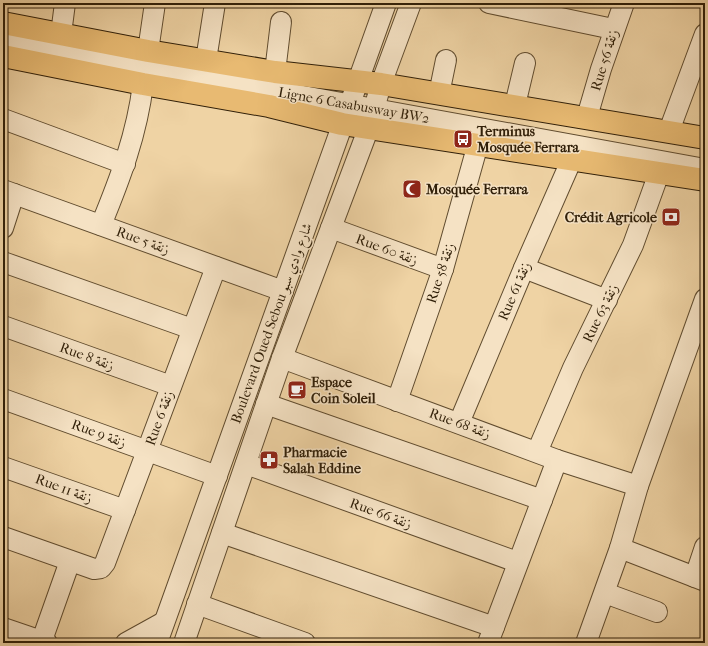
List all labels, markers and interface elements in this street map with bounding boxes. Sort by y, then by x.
street label: Rue 56 زنقة [587,27,622,93]
street label: Ligne 6 Casabusway BW2 [277,84,431,127]
place label: Terminus Mosquée Ferrara [476,123,580,156]
bus stop icon: Terminus Mosquée Ferrara [452,128,474,150]
mosque icon: Mosquée Ferrara [401,178,423,200]
place label: Mosquée Ferrara [425,181,529,198]
bank icon: Crédit Agricole [660,206,682,228]
place label: Crédit Agricole [565,209,657,226]
street label: Boulevard Oued Sebou شارع وادي سبو [227,220,319,427]
street label: Rue 5 زنقة [114,223,172,258]
street label: Rue 60 زنقة [353,230,420,269]
street label: Rue 58 زنقة [423,241,458,306]
street label: Rue 61 زنقة [495,259,534,323]
street label: Rue 63 زنقة [579,281,622,345]
street label: Rue 8 زنقة [57,339,116,374]
place label: Espace Coin Soleil [311,374,376,407]
cafe icon: Espace Coin Soleil [286,379,308,401]
street label: Rue 6 زنقة [142,388,177,448]
street label: Rue 68 زنقة [427,405,493,442]
street label: Rue 9 زنقة [69,416,128,451]
place label: Pharmacie Salah Eddine [283,444,361,477]
pharmacy icon: Pharmacie Salah Eddine [258,449,280,471]
street label: Rue 11 زنقة [33,470,95,507]
street label: Rue 66 زنقة [347,494,414,533]

